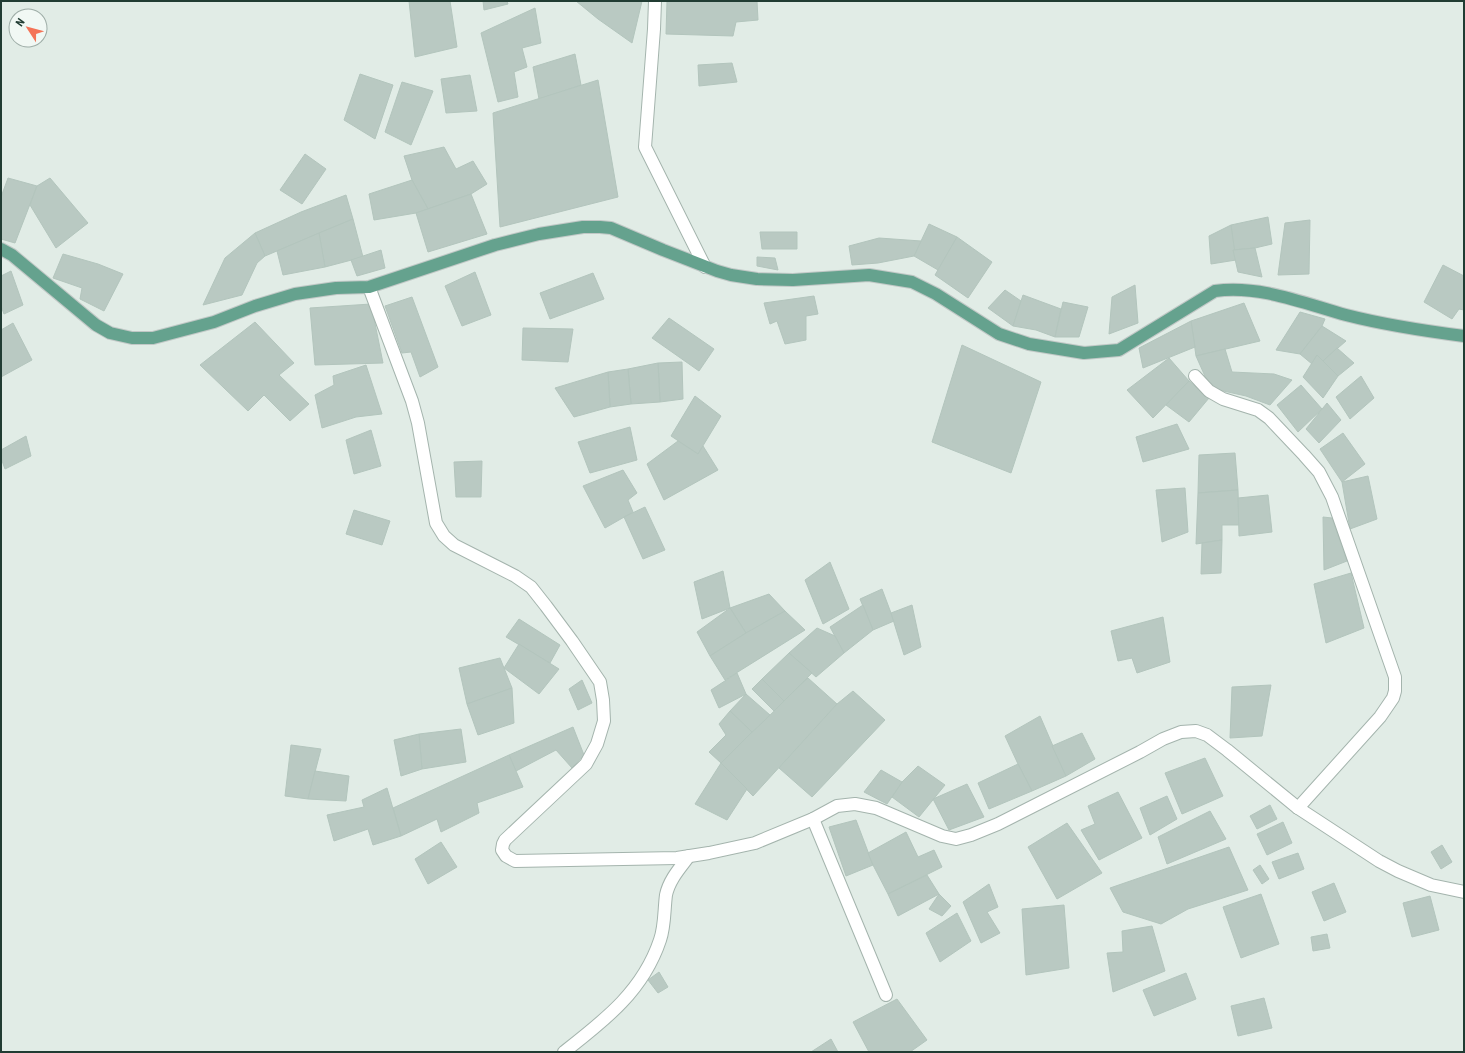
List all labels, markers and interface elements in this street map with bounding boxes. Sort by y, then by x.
north arrow [8,8,48,48]
text: N [13,16,28,29]

